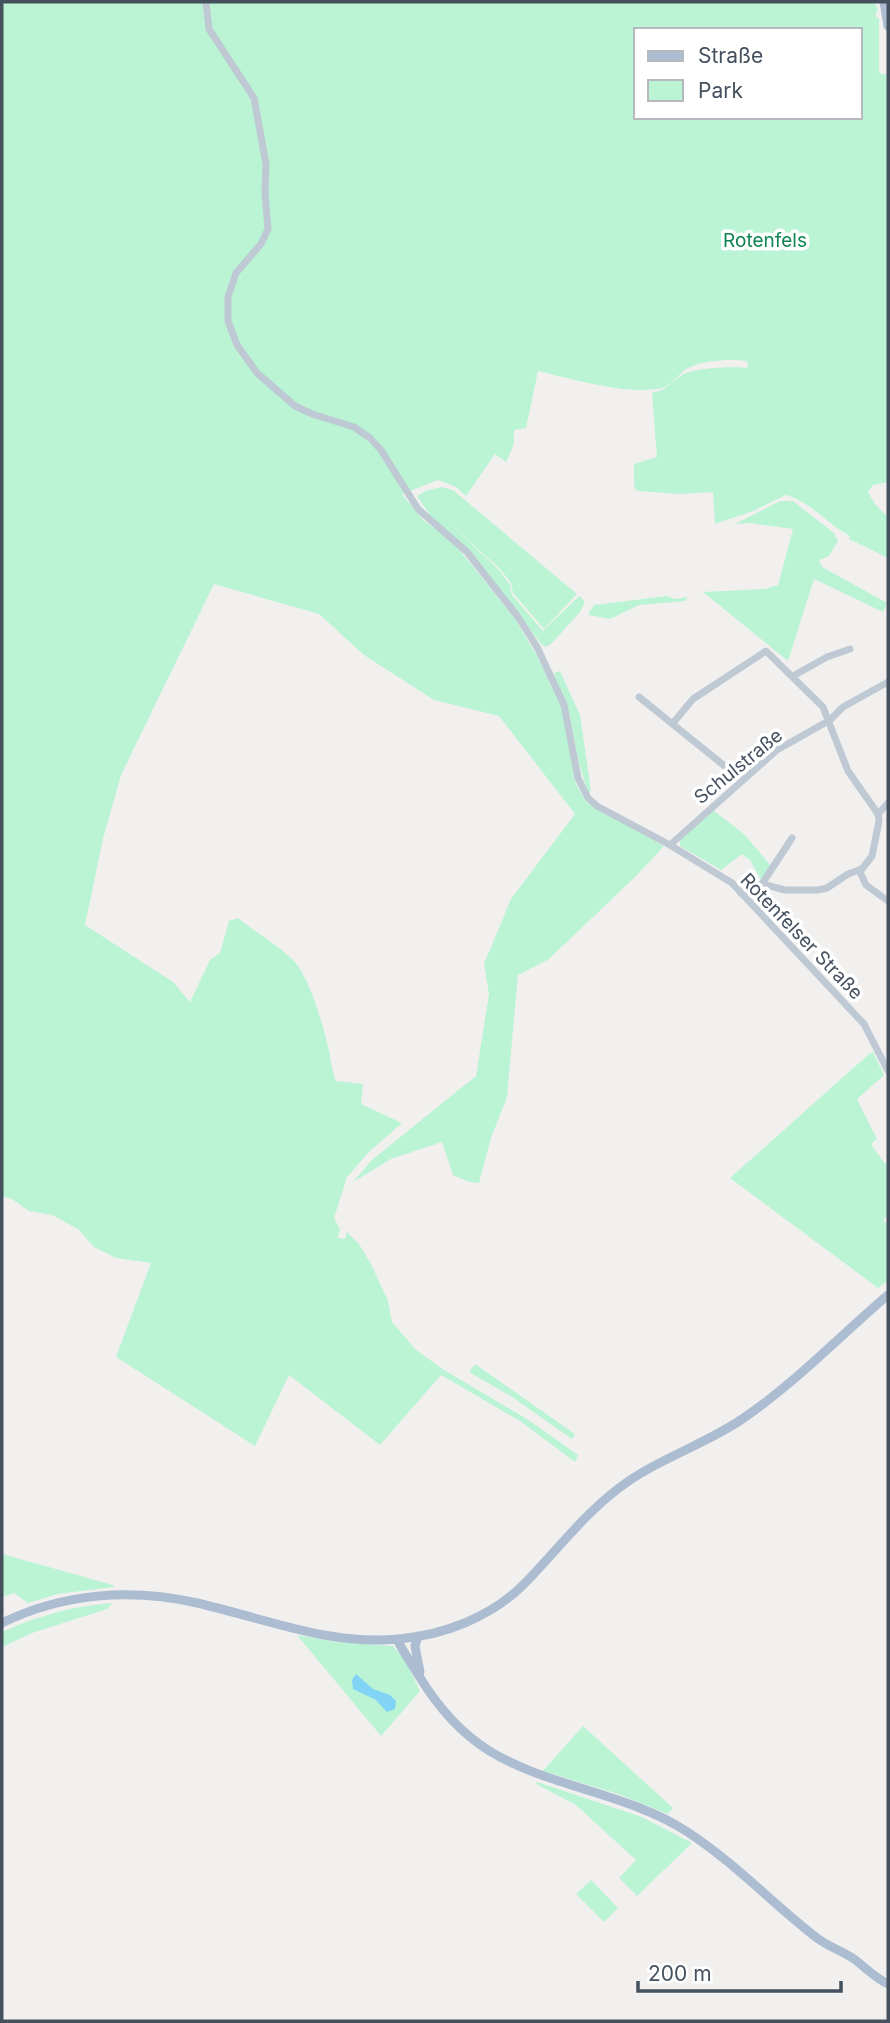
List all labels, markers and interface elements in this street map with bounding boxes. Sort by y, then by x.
legend [634,28,862,119]
text: Straße [698,43,763,68]
text: Park [698,78,743,103]
park label: Rotenfels [723,229,807,252]
street label: Schulstraße [690,724,787,809]
street label: Rotenfelser Straße [736,868,868,1004]
scale bar [638,1950,841,1994]
text: 200 m [648,1961,712,1986]

